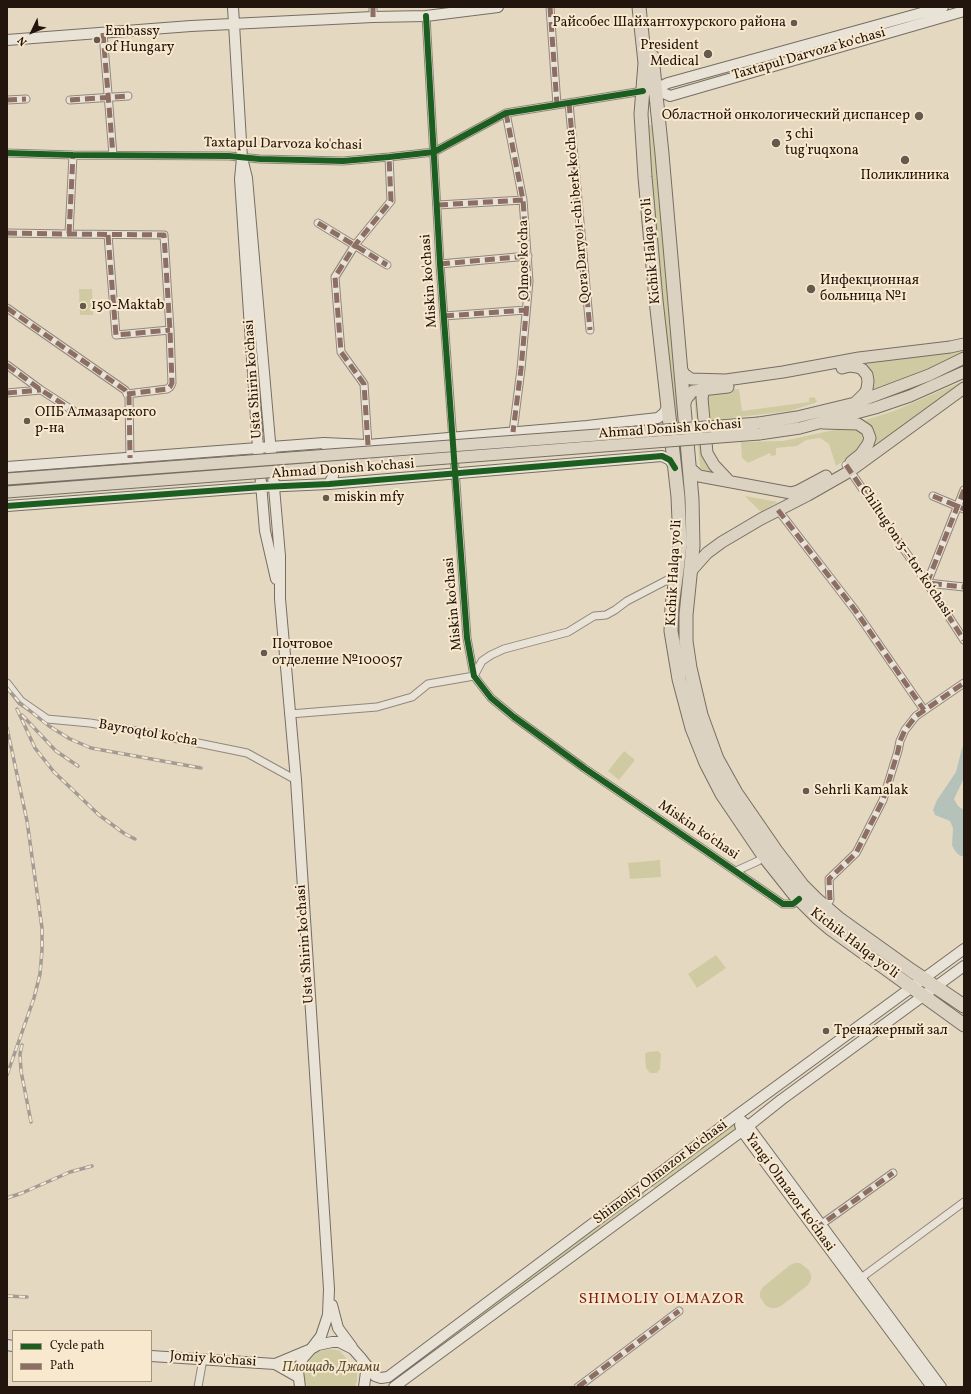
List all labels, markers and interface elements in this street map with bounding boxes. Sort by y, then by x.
north arrow [12,12,52,52]
place label: Райсобес Шайхантохурского района [552,15,786,31]
marker: Райсобес Шайхантохурского района [789,18,799,28]
place label: Embassy of Hungary [105,24,174,56]
street label: Taxtapul Darvoza ko'chasi [730,25,888,85]
text: N [15,32,31,49]
marker: Embassy of Hungary [92,35,102,45]
place label: President Medical [640,38,699,70]
marker: President Medical [702,48,714,60]
place label: Областной онкологический диспансер [662,108,910,124]
marker: Областной онкологический диспансер [913,110,925,122]
place label: 3 chi tug'ruqxona [785,127,859,160]
street label: Qora Daryo 1-chi berk ko'cha [563,128,595,304]
street label: Taxtapul Darvoza ko'chasi [204,135,362,155]
marker: 3 chi tug'ruqxona [770,137,782,149]
marker: Поликлиника [899,154,911,166]
place label: Поликлиника [860,168,950,184]
street label: Kichik Halqa yo'li [639,197,665,305]
street label: Olmos ko'cha [516,220,534,300]
street label: Miskin ko'chasi [418,234,442,328]
place label: Инфекционная больница №1 [820,273,919,306]
marker: Инфекционная больница №1 [805,283,817,295]
place label: 150-Maktab [91,298,164,314]
marker: 150-Maktab [78,301,88,311]
street label: Usta Shirin ko'chasi [241,319,267,439]
place label: ОПБ Алмазарского р-на [35,405,156,438]
marker: ОПБ Алмазарского р-на [22,416,32,426]
street label: Ahmad Donish ko'chasi [598,417,742,443]
street label: Ahmad Donish ko'chasi [271,457,415,483]
street label: Chiltug'on 3--tor koʻchasi [855,483,955,621]
place label: miskin mfy [334,490,404,506]
marker: miskin mfy [321,493,331,503]
street label: Kichik Halqa yo'li [664,519,686,627]
street label: Miskin ko'chasi [442,556,466,652]
place label: Почтовое отделение №100057 [272,637,403,670]
marker: Почтовое отделение №100057 [259,648,269,658]
street label: Bayroqtol ko'cha [97,717,199,751]
place label: Sehrli Kamalak [814,783,908,799]
marker: Sehrli Kamalak [801,786,811,796]
street label: Miskin ko'chasi [654,798,742,864]
street label: Usta Shirin ko'chasi [293,884,319,1004]
street label: Kichik Halqa yo'li [806,905,902,983]
place label: Тренажерный зал [834,1023,948,1039]
marker: Тренажерный зал [821,1026,831,1036]
street label: Shimoliy Olmazor ko'chasi [591,1117,731,1229]
street label: Yangi Olmazor ko'chasi [740,1131,838,1255]
district label: SHIMOLIY OLMAZOR [579,1291,745,1309]
legend [12,1330,152,1382]
text: Cycle path [50,1338,105,1354]
street label: Jomiy ko'chasi [169,1349,257,1371]
text: Path [50,1358,74,1374]
park label: Площадь Джами [282,1360,380,1376]

